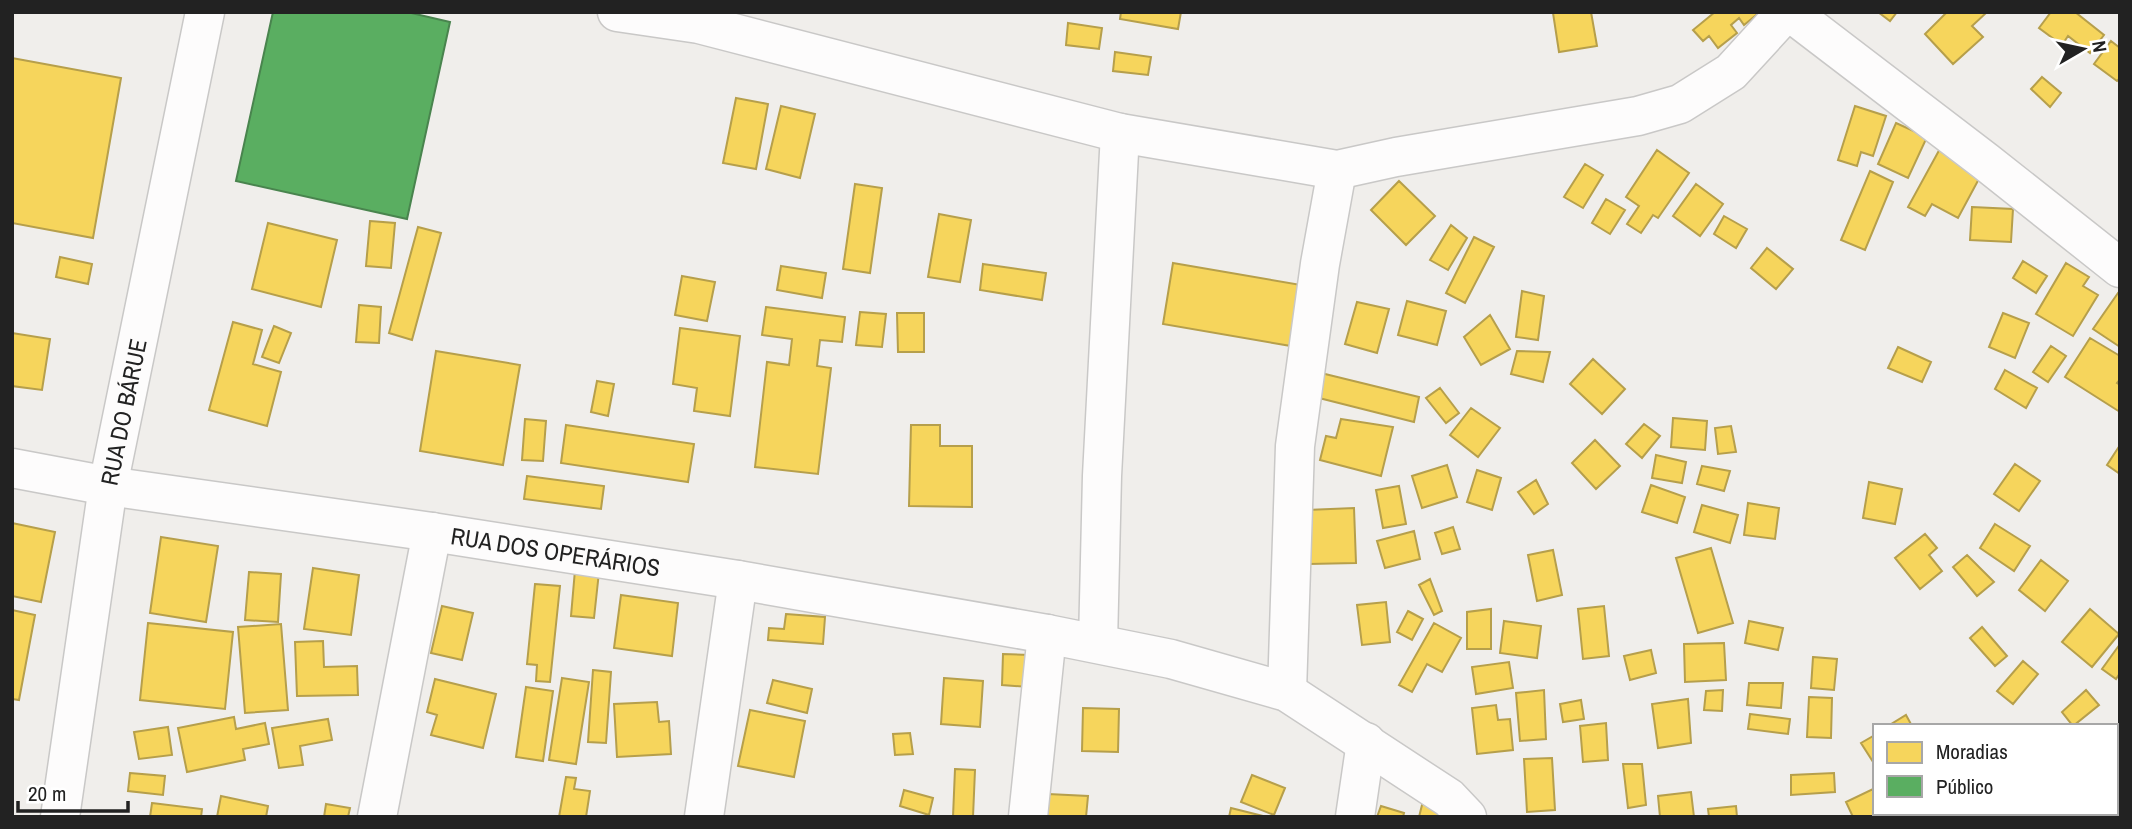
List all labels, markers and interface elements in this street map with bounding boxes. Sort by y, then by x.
north arrow [2048,14,2118,84]
text: N [2086,39,2114,54]
street label: RUA DO BÁRUE [93,336,154,488]
street label: RUA DOS OPERÁRIOS [449,519,662,584]
legend [1873,724,2118,815]
text: Moradias [1936,737,2008,766]
scale bar [18,770,128,814]
text: Público [1936,772,1993,801]
text: 20 m [28,779,66,808]

